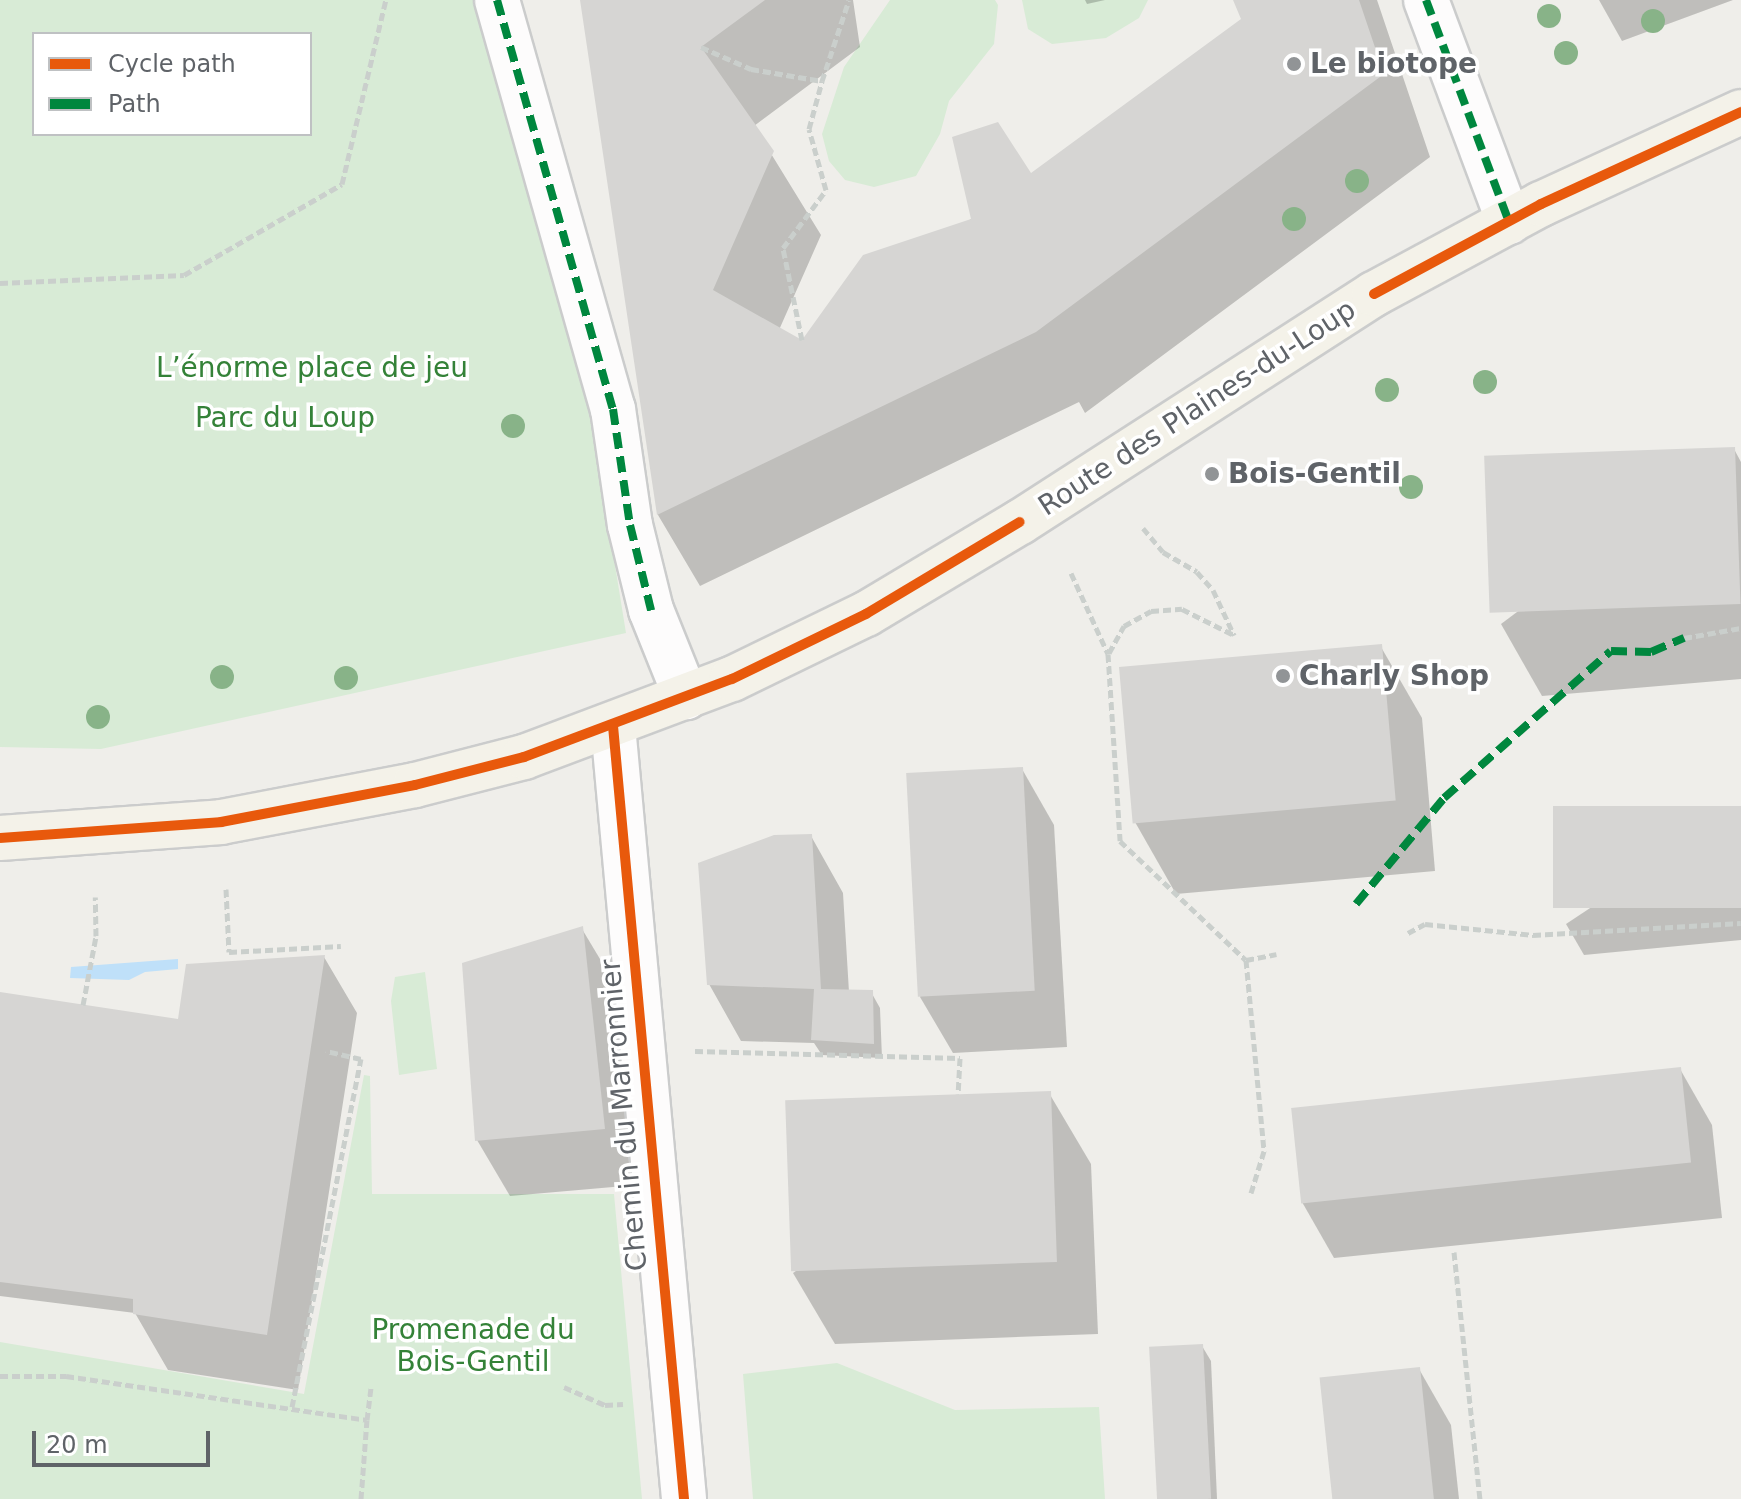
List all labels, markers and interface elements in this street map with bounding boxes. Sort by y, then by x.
legend [32,32,312,136]
place label: Le biotope [1310,47,1477,81]
text: Cycle path [108,50,236,78]
marker: Le biotope [1285,55,1303,73]
text: Path [108,90,161,118]
street label: Route des Plaines-du-Loup [1032,293,1362,523]
park label: L’énorme place de jeu [156,351,468,385]
park label: Parc du Loup [195,401,375,435]
place label: Bois-Gentil [1228,457,1401,491]
marker: Bois-Gentil [1203,465,1221,483]
place label: Charly Shop [1299,659,1489,693]
marker: Charly Shop [1274,667,1292,685]
street label: Chemin du Marronnier [594,958,654,1272]
park label: Promenade du Bois-Gentil [371,1313,575,1379]
scale bar [36,1415,214,1465]
text: 20 m [46,1431,108,1459]

